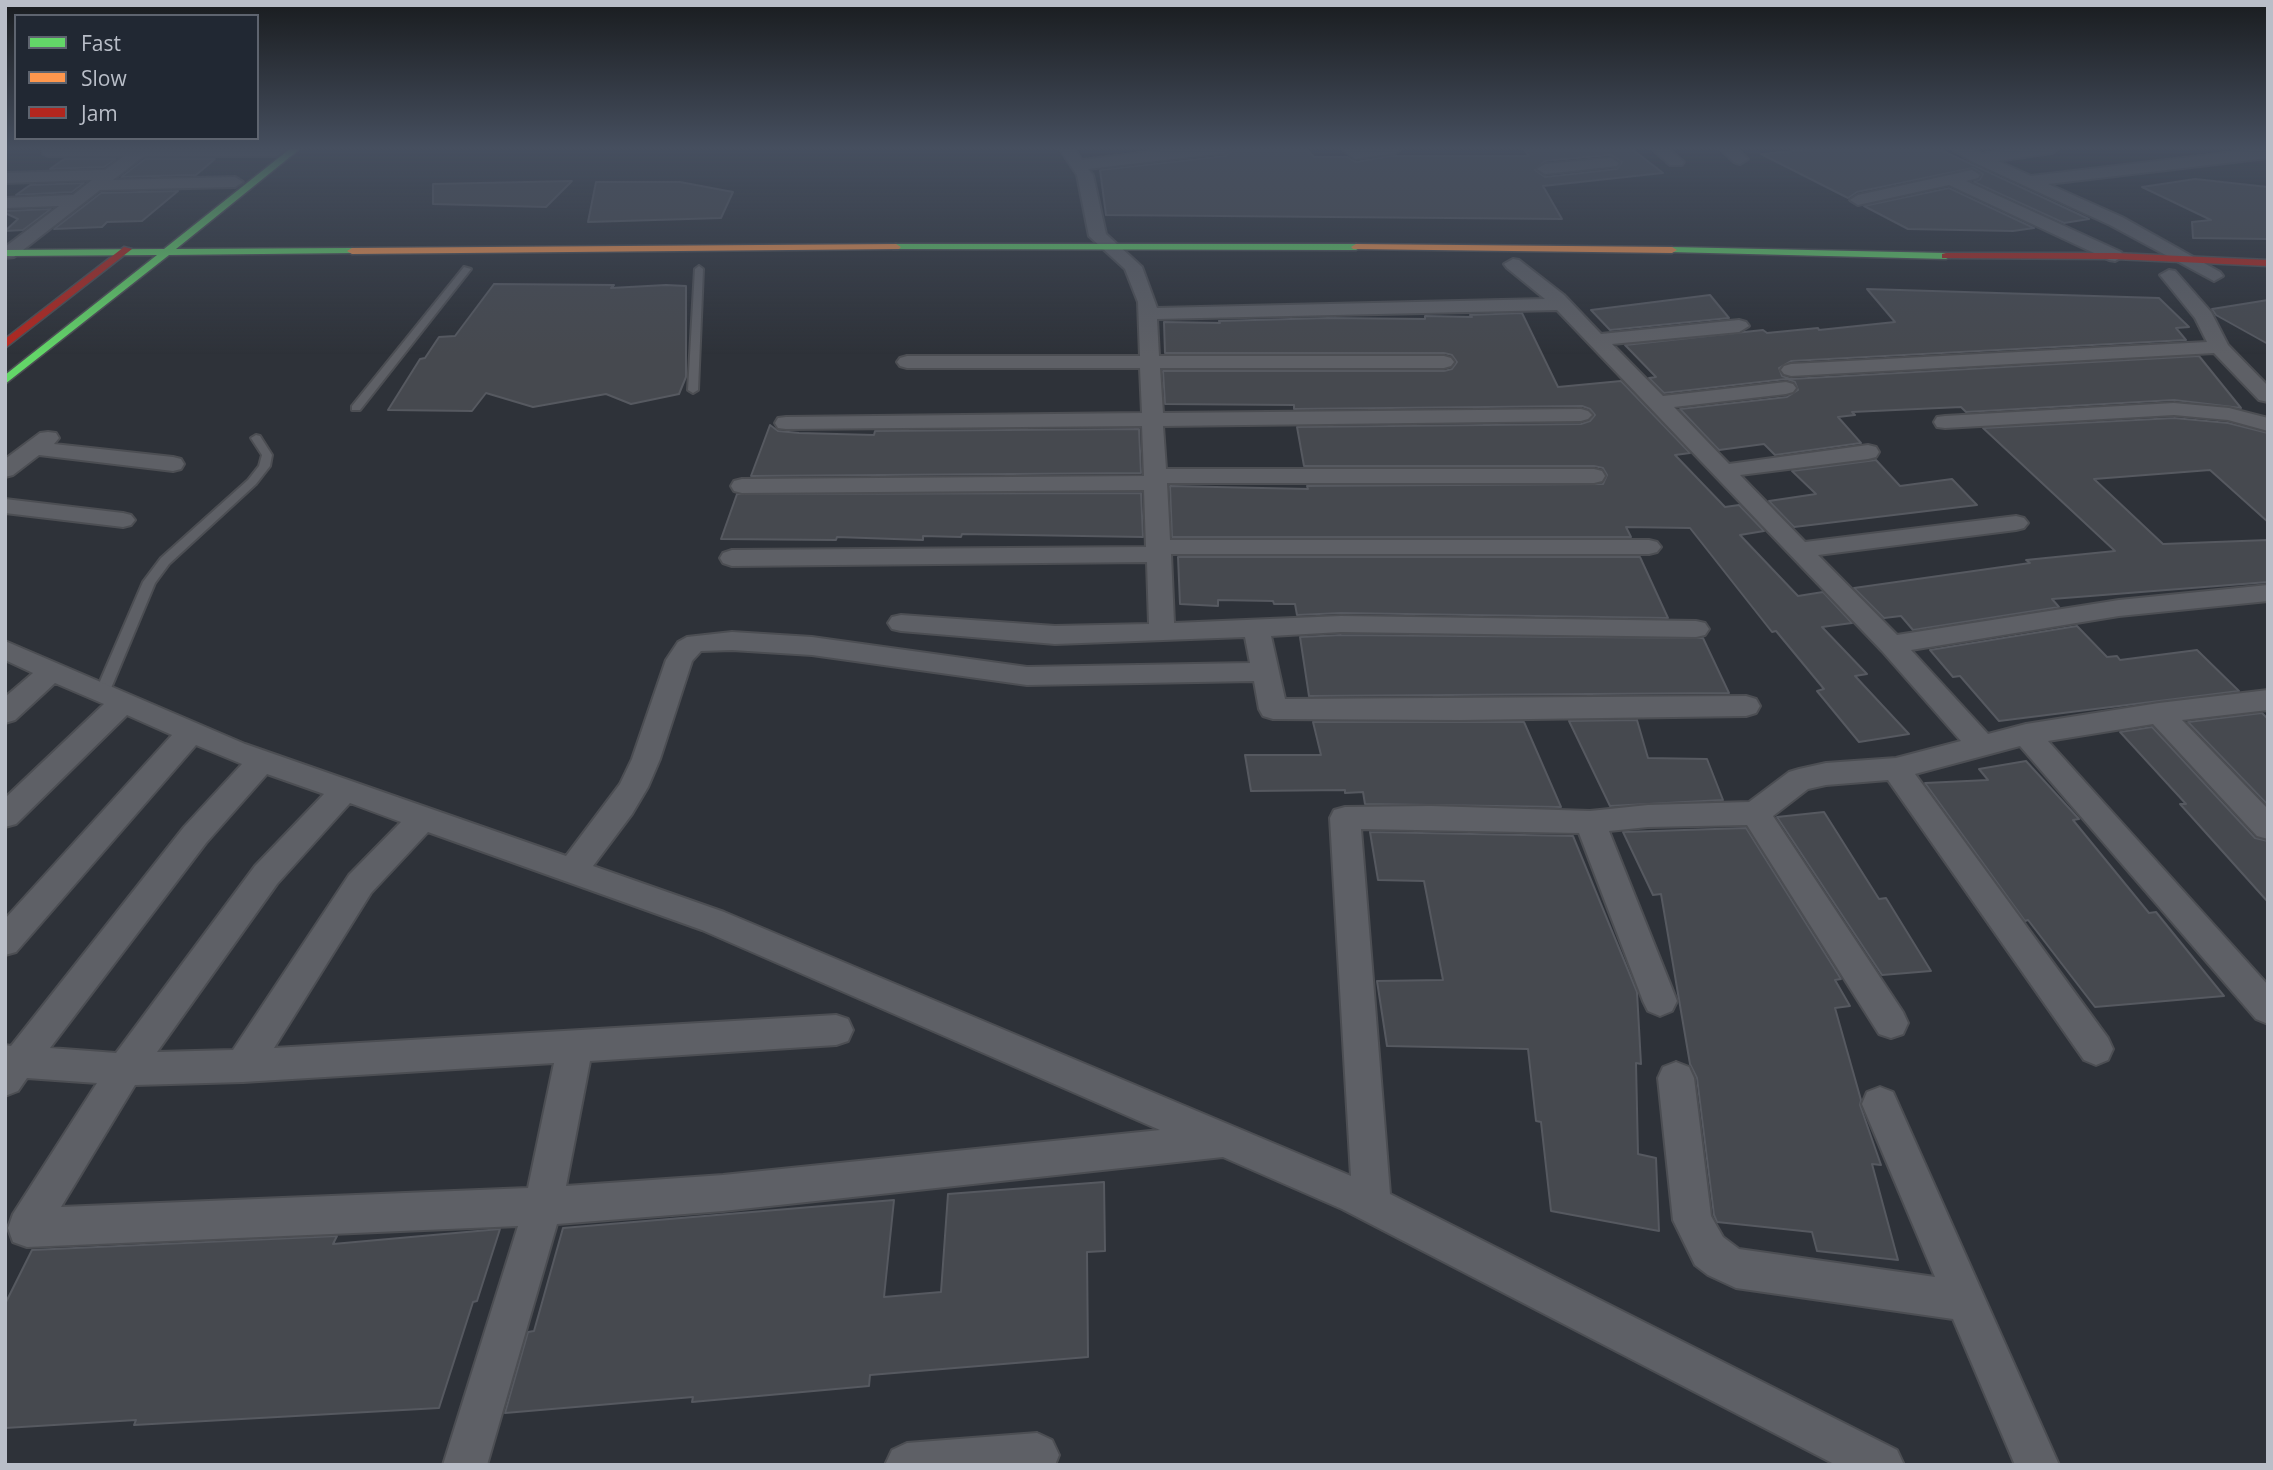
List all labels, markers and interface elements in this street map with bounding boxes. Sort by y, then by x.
legend [14,14,259,140]
text: Fast [81,29,121,57]
text: Slow [81,64,127,92]
text: Jam [81,99,118,127]

